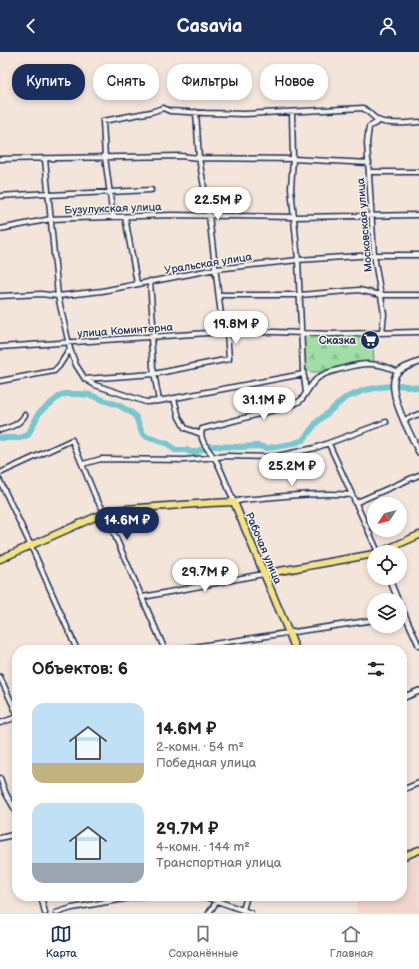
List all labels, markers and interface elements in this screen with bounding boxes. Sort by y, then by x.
icon: back [20,15,42,37]
icon: person [377,15,399,37]
text: Casavia [177,16,242,37]
chip: Купить [12,64,85,100]
chip: Снять [93,64,159,100]
chip: Фильтры [167,64,252,100]
chip: Новое [260,64,328,100]
street label: Московская улица [354,177,375,273]
pin: 22.5M ₽ [181,187,255,221]
text: 22.5M ₽ [194,192,242,208]
street label: Бузулукская улица [64,200,162,217]
street label: Уральская улица [163,250,253,277]
pin: 19.8M ₽ [199,311,273,345]
text: 19.8M ₽ [213,316,259,332]
street label: улица Коминтерна [77,321,174,340]
supermarket icon: Сказка [359,329,381,351]
place label: Сказка [319,334,357,347]
pin: 31.1M ₽ [227,387,301,421]
text: 31.1M ₽ [242,392,286,408]
pin: 25.2M ₽ [255,453,329,487]
text: 25.2M ₽ [268,458,316,474]
north arrow [367,497,407,537]
map controls [367,497,407,633]
pin: 14.6M ₽ [90,507,164,541]
street label: Рабочая улица [243,510,285,587]
text: 14.6M ₽ [104,512,150,528]
button: locate [367,545,407,585]
pin: 29.7M ₽ [168,559,242,593]
text: 29.7M ₽ [181,564,229,580]
button: layers [367,593,407,633]
icon: filters [365,658,387,680]
text: Объектов: 6 [32,659,128,679]
icon: home [64,719,112,767]
text: 14.6M ₽ [156,719,216,739]
text: 2-комн. · 54 m² [156,739,244,755]
text: Победная улица [156,755,257,771]
icon: home [64,819,112,867]
text: 29.7M ₽ [156,819,218,839]
text: 4-комн. · 144 m² [156,839,250,855]
text: Транспортная улица [156,855,281,871]
tab: Карта [46,923,77,960]
tab: Сохранённые [169,923,238,960]
tab: Главная [330,923,373,960]

